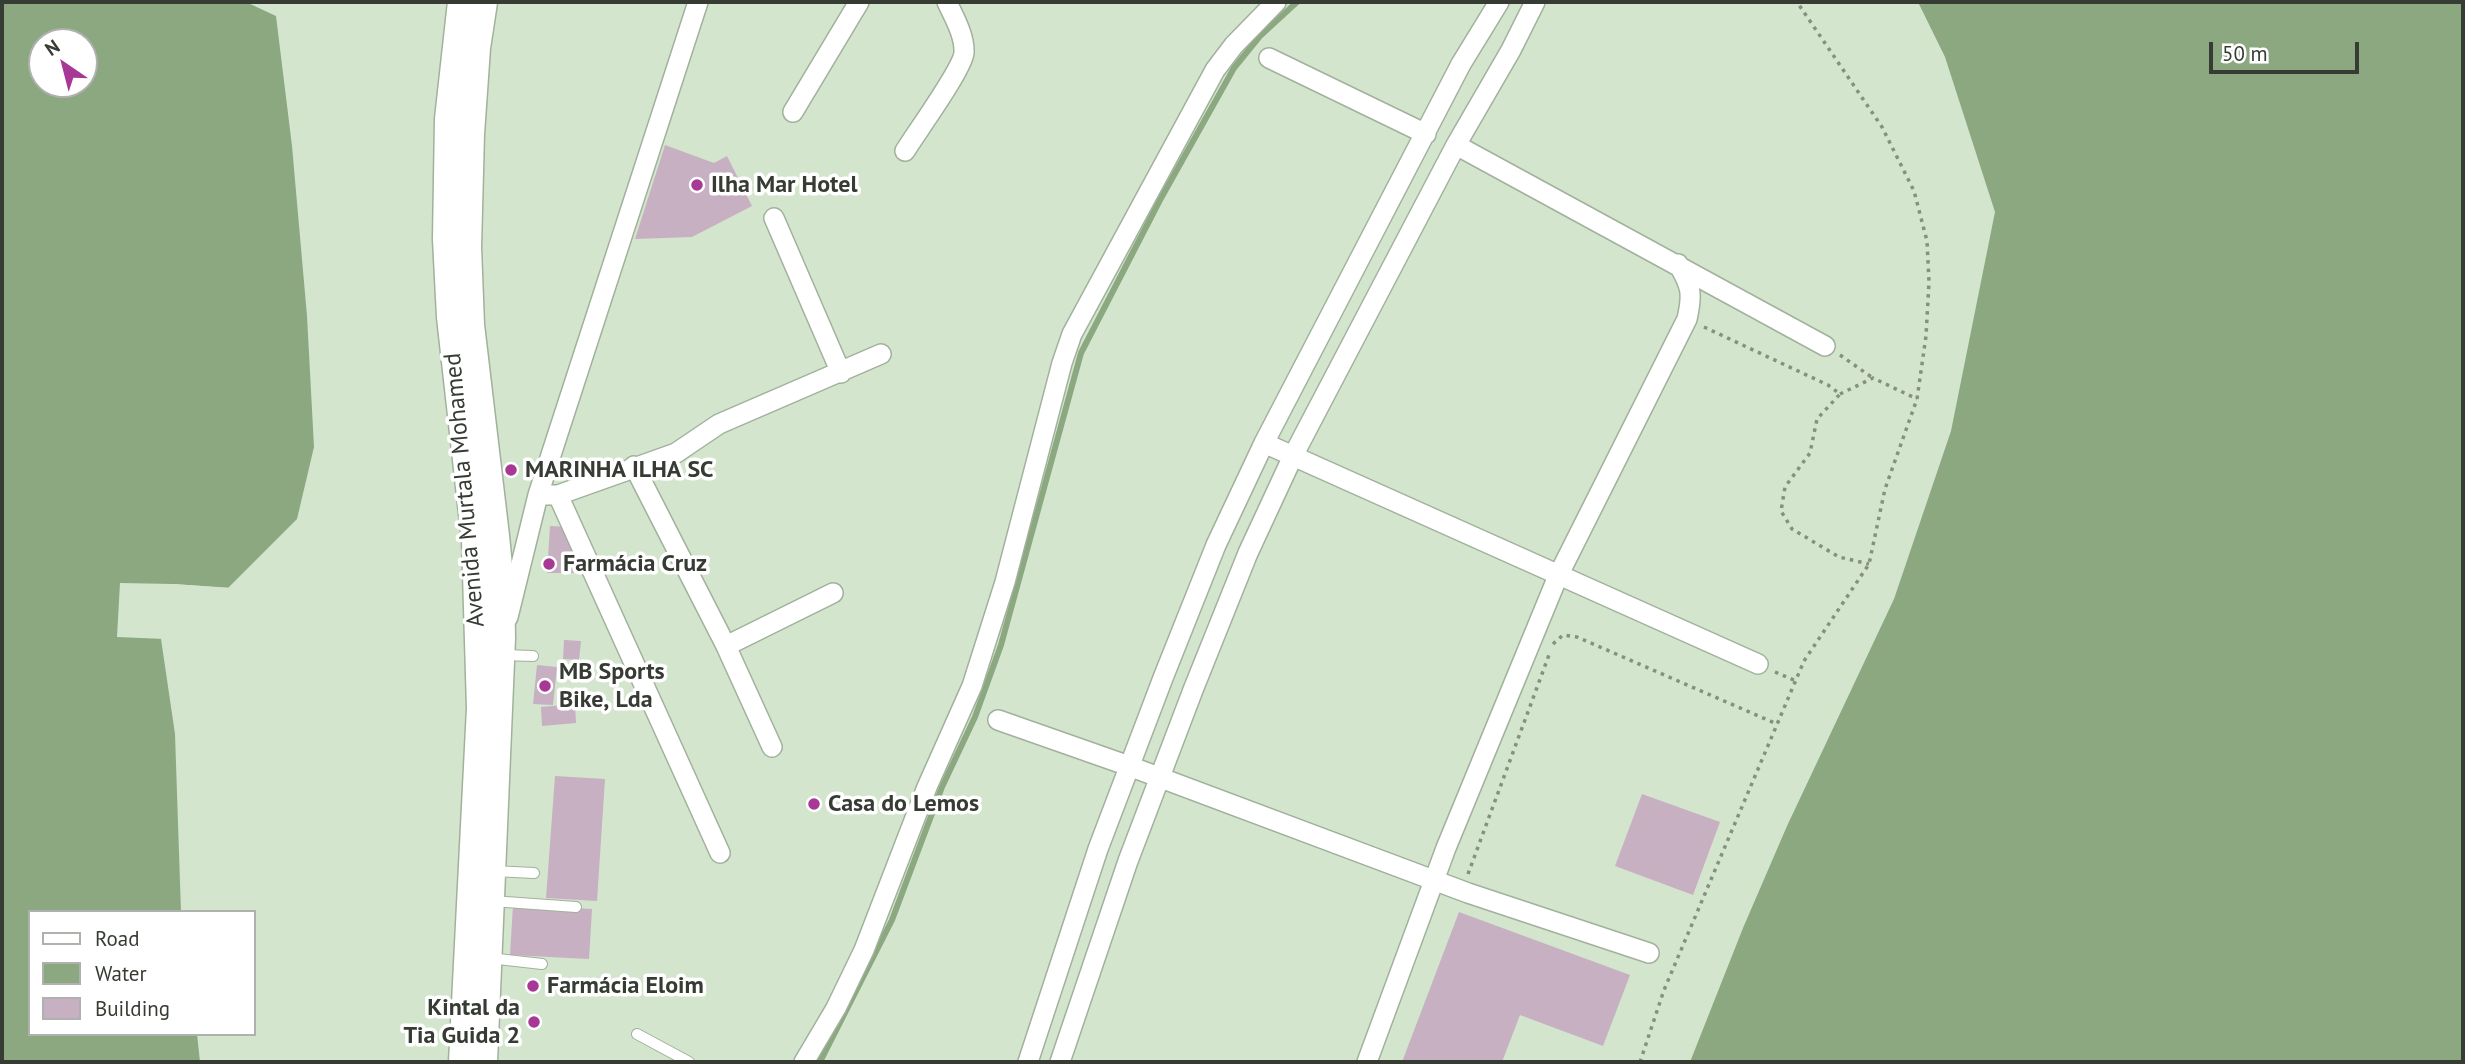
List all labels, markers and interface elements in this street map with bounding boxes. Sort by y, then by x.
north arrow [28,28,98,98]
scale bar [2213,28,2364,72]
text: N [40,34,64,61]
text: 50 m [2222,40,2268,67]
place label: Ilha Mar Hotel [711,171,858,199]
marker: Ilha Mar Hotel [689,177,705,193]
street label: Avenida Murtala Mohamed [439,352,491,628]
place label: MARINHA ILHA SC [525,456,714,484]
marker: MARINHA ILHA SC [503,462,519,478]
place label: Farmácia Cruz [563,550,707,578]
marker: Farmácia Cruz [541,556,557,572]
place label: MB Sports Bike, Lda [559,658,665,714]
marker: MB Sports Bike, Lda [537,678,553,694]
place label: Casa do Lemos [828,790,979,818]
marker: Casa do Lemos [806,796,822,812]
legend [28,910,256,1036]
text: Road [95,925,139,952]
text: Water [95,960,147,987]
place label: Farmácia Eloim [547,972,704,1000]
marker: Farmácia Eloim [525,978,541,994]
place label: Kintal da Tia Guida 2 [403,994,520,1050]
text: Building [95,995,170,1022]
marker: Kintal da Tia Guida 2 [526,1014,542,1030]

